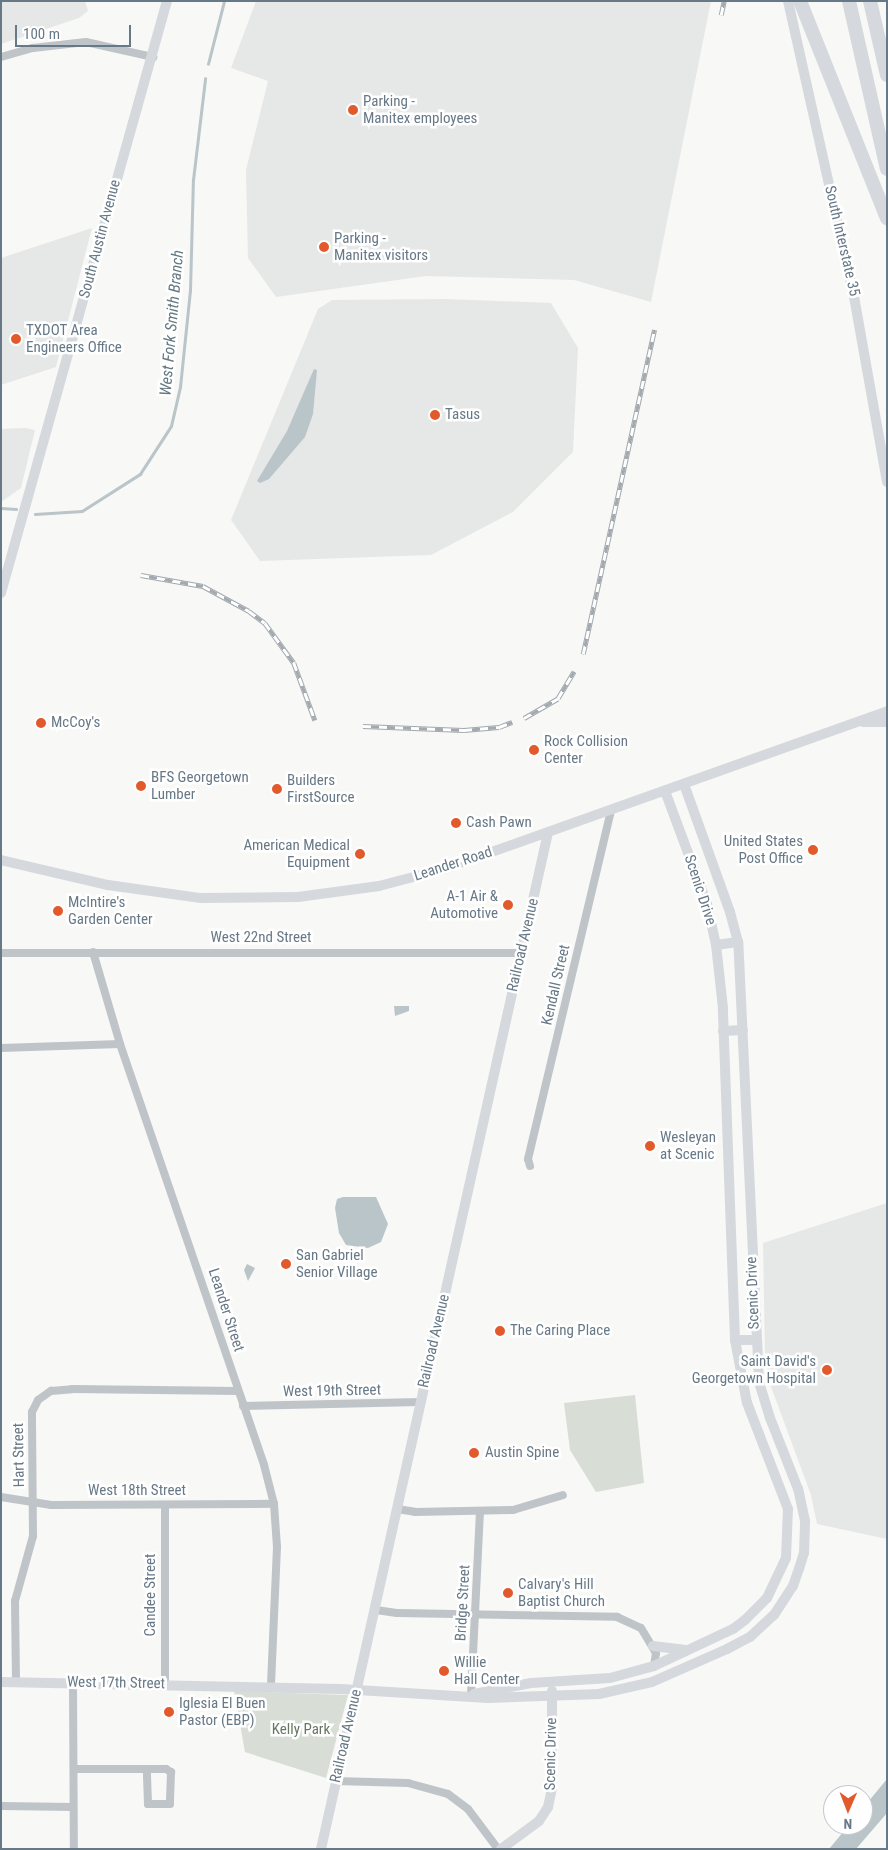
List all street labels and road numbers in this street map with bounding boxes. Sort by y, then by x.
street label: South Austin Avenue [76,178,124,300]
street label: South Interstate 35 [821,184,863,298]
street label: Leander Road [412,843,494,885]
street label: Scenic Drive [680,853,720,927]
street label: Railroad Avenue [504,897,542,993]
street label: West 22nd Street [210,929,312,947]
street label: Kendall Street [538,943,574,1027]
street label: Scenic Drive [743,1256,763,1330]
street label: Leander Street [204,1266,248,1354]
street label: Railroad Avenue [415,1293,453,1389]
street label: West 19th Street [283,1381,381,1401]
street label: Hart Street [9,1423,29,1487]
street label: West 18th Street [88,1482,186,1500]
street label: Candee Street [142,1553,160,1637]
street label: Bridge Street [452,1564,474,1642]
street label: West 17th Street [67,1673,165,1693]
street label: Railroad Avenue [327,1688,365,1784]
street label: Scenic Drive [541,1717,561,1791]

